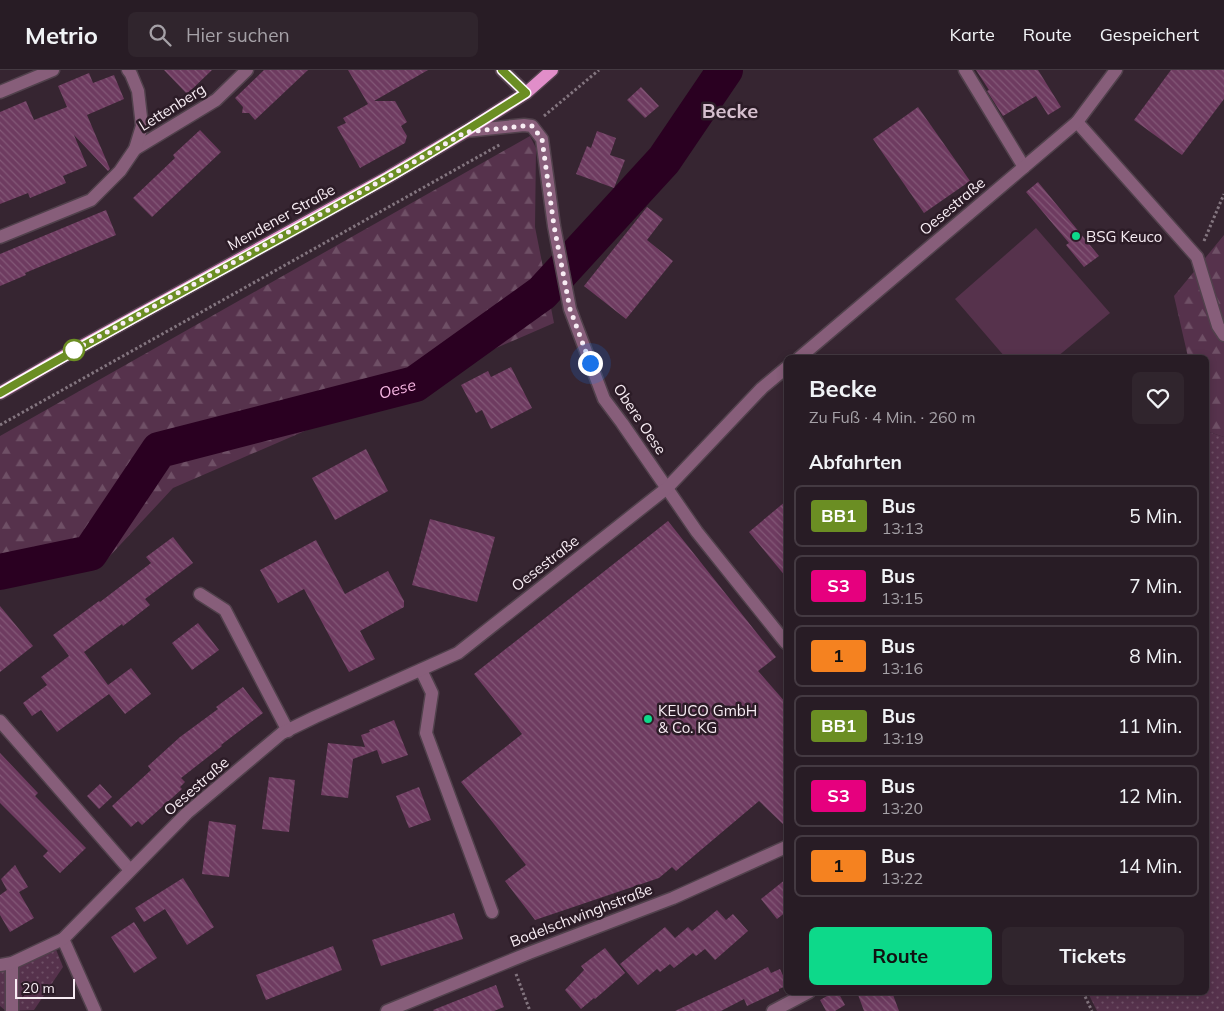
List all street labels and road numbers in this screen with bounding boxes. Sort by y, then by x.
street label: Lettenberg [135,79,209,135]
street label: Oesestraße [915,173,989,239]
street label: Mendener Straße [224,180,338,254]
street label: Obere Oese [609,380,671,458]
street label: Oesestraße [508,531,582,595]
street label: Oesestraße [160,753,232,819]
street label: Bodelschwinghstraße [507,879,655,951]

